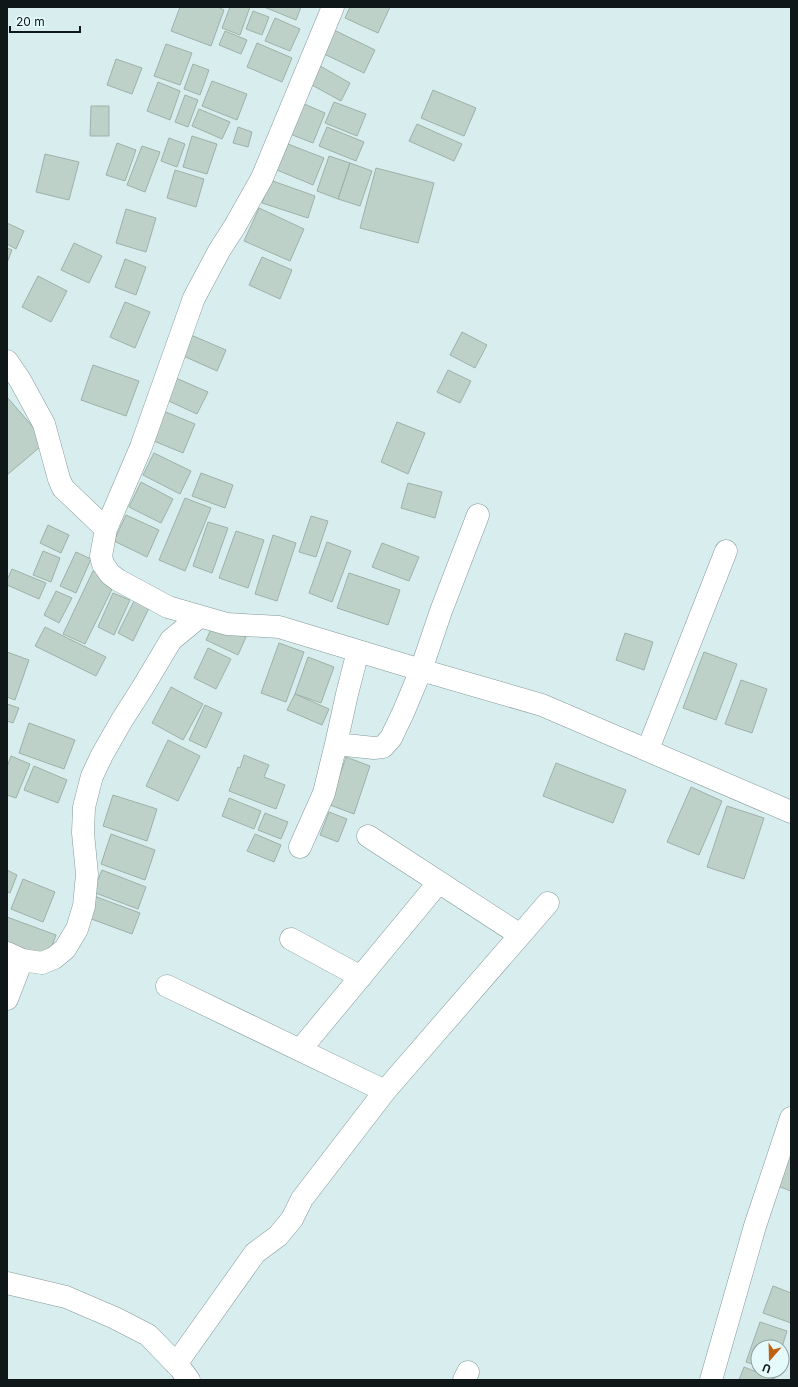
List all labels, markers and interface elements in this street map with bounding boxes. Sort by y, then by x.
scale bar [10,8,80,34]
text: 20 m [16,14,45,29]
north arrow [750,1339,790,1379]
text: U [760,1360,773,1376]

